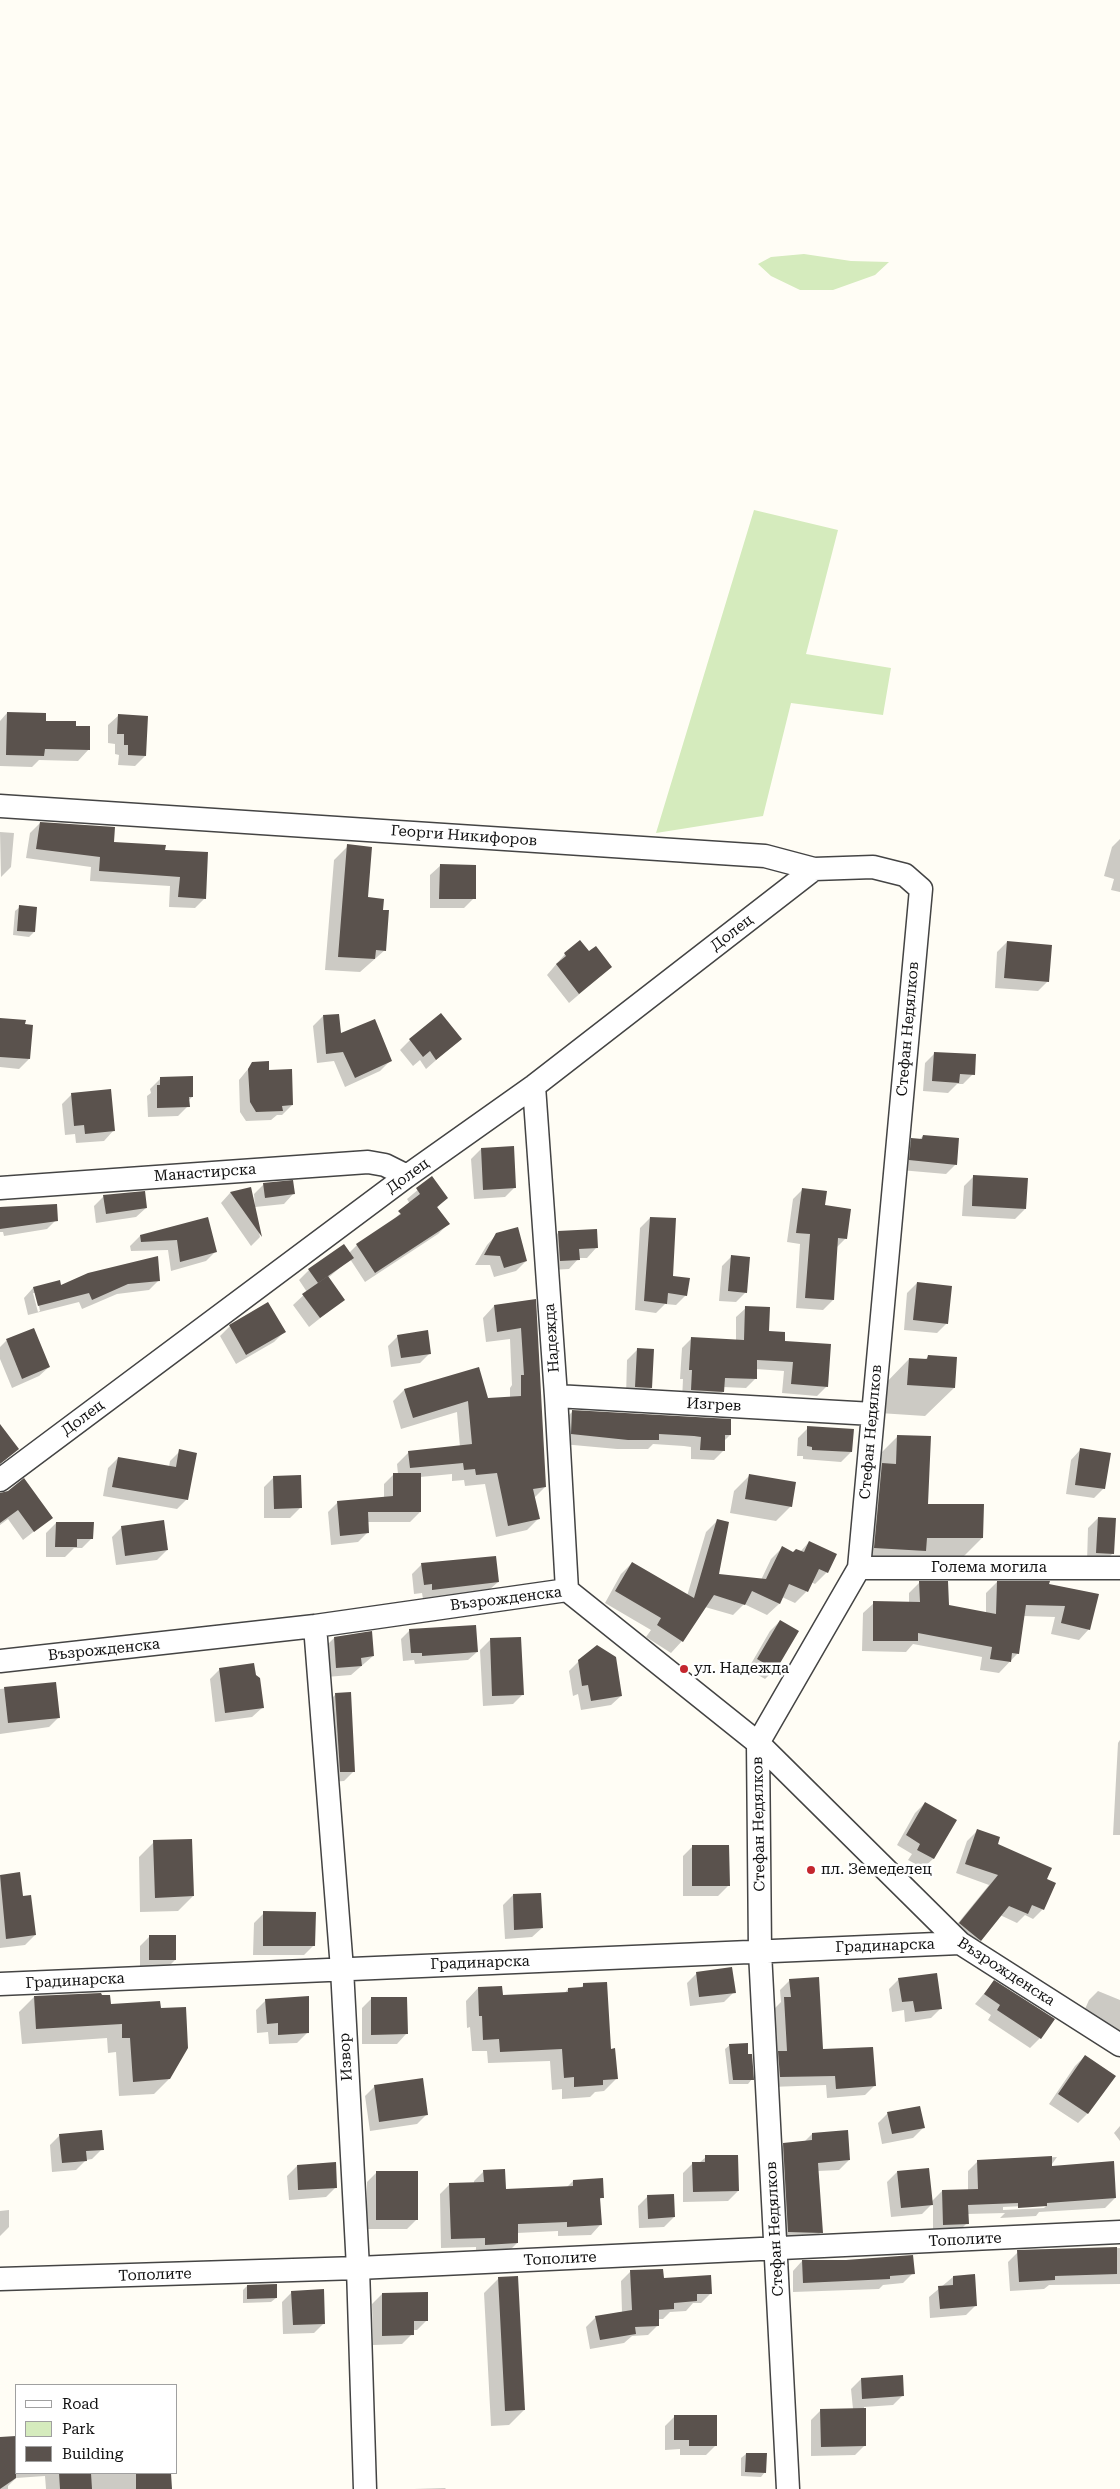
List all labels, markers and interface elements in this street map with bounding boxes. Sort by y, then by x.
street label: Георги Никифоров [390,822,538,850]
street label: Долец [707,911,757,955]
street label: Стефан Недялков [893,961,923,1097]
street label: Долец [383,1154,433,1198]
street label: Манастирска [153,1160,257,1186]
street label: Надежда [541,1303,563,1373]
street label: Стефан Недялков [856,1364,886,1500]
street label: Изгрев [686,1395,742,1415]
street label: Долец [58,1396,108,1440]
street label: Голема могила [931,1559,1047,1577]
street label: Възрожденска [449,1583,563,1615]
street label: Възрожденска [47,1635,161,1665]
place label: ул. Надежда [694,1660,789,1678]
marker: ул. Надежда [678,1663,690,1675]
street label: Стефан Недялков [749,1756,769,1892]
place label: пл. Земеделец [821,1861,932,1879]
marker: пл. Земеделец [805,1864,817,1876]
street label: Възрожденска [954,1934,1058,2010]
street label: Градинарска [835,1935,935,1957]
street label: Градинарска [430,1952,530,1974]
street label: Градинарска [25,1969,125,1993]
street label: Извор [336,2032,356,2082]
street label: Стефан Недялков [762,2161,788,2297]
street label: Тополите [928,2229,1002,2251]
street label: Тополите [523,2248,597,2270]
street label: Тополите [118,2265,192,2285]
legend [15,2384,178,2474]
text: Road [62,2395,99,2413]
text: Park [62,2420,95,2438]
text: Building [62,2445,123,2463]

